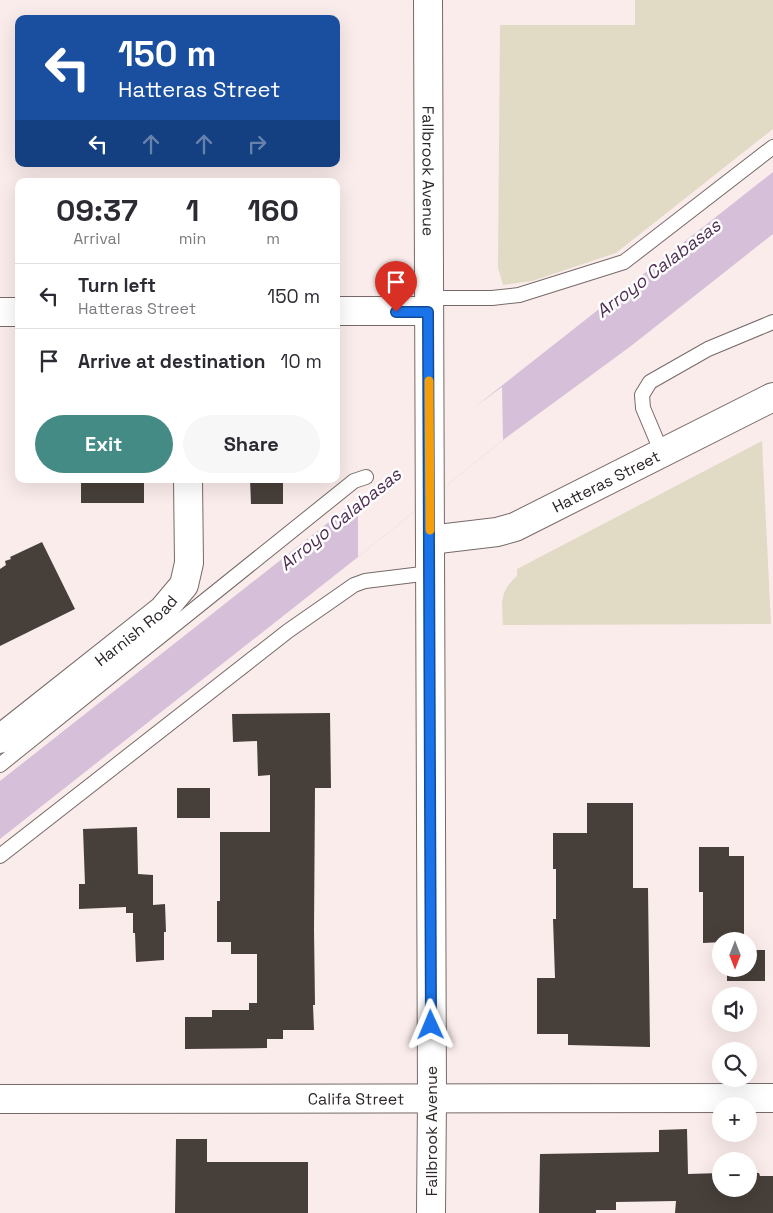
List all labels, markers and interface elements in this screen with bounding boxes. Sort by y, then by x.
text: 150 m [118,32,216,76]
icon: left [35,35,100,100]
text: Hatteras Street [118,75,280,103]
street label: Fallbrook Avenue [418,106,439,236]
icon: left [84,130,112,158]
icon: ahead [137,130,165,158]
icon: ahead [190,130,218,158]
icon: right [243,130,271,158]
text: 09:37 [56,191,138,230]
text: 1 [186,191,199,230]
text: 160 [247,191,299,230]
water label: Arroyo Calabasas [591,213,725,322]
text: Arrival [73,228,121,249]
text: min [179,228,206,249]
text: m [266,228,280,249]
pin [375,261,417,312]
icon: arrive [382,268,410,296]
text: Turn left [78,273,156,298]
icon: left [35,282,63,310]
text: 150 m [267,284,320,309]
text: Hatteras Street [78,298,196,319]
icon: arrive [35,347,63,375]
text: Arrive at destination [78,349,266,374]
text: 10 m [281,349,322,374]
button: Exit [35,415,173,473]
button: Share [183,415,320,473]
street label: Hatteras Street [548,445,663,517]
water label: Arroyo Calabasas [274,462,406,575]
street label: Harnish Road [90,590,182,671]
north arrow [712,932,758,978]
map controls [712,932,757,1197]
button: sound [712,987,757,1032]
position arrow [404,998,456,1050]
button: search [712,1042,757,1087]
street label: Fallbrook Avenue [421,1066,442,1196]
street label: Califa Street [308,1088,404,1109]
button: + [712,1097,757,1142]
button: − [712,1152,757,1197]

